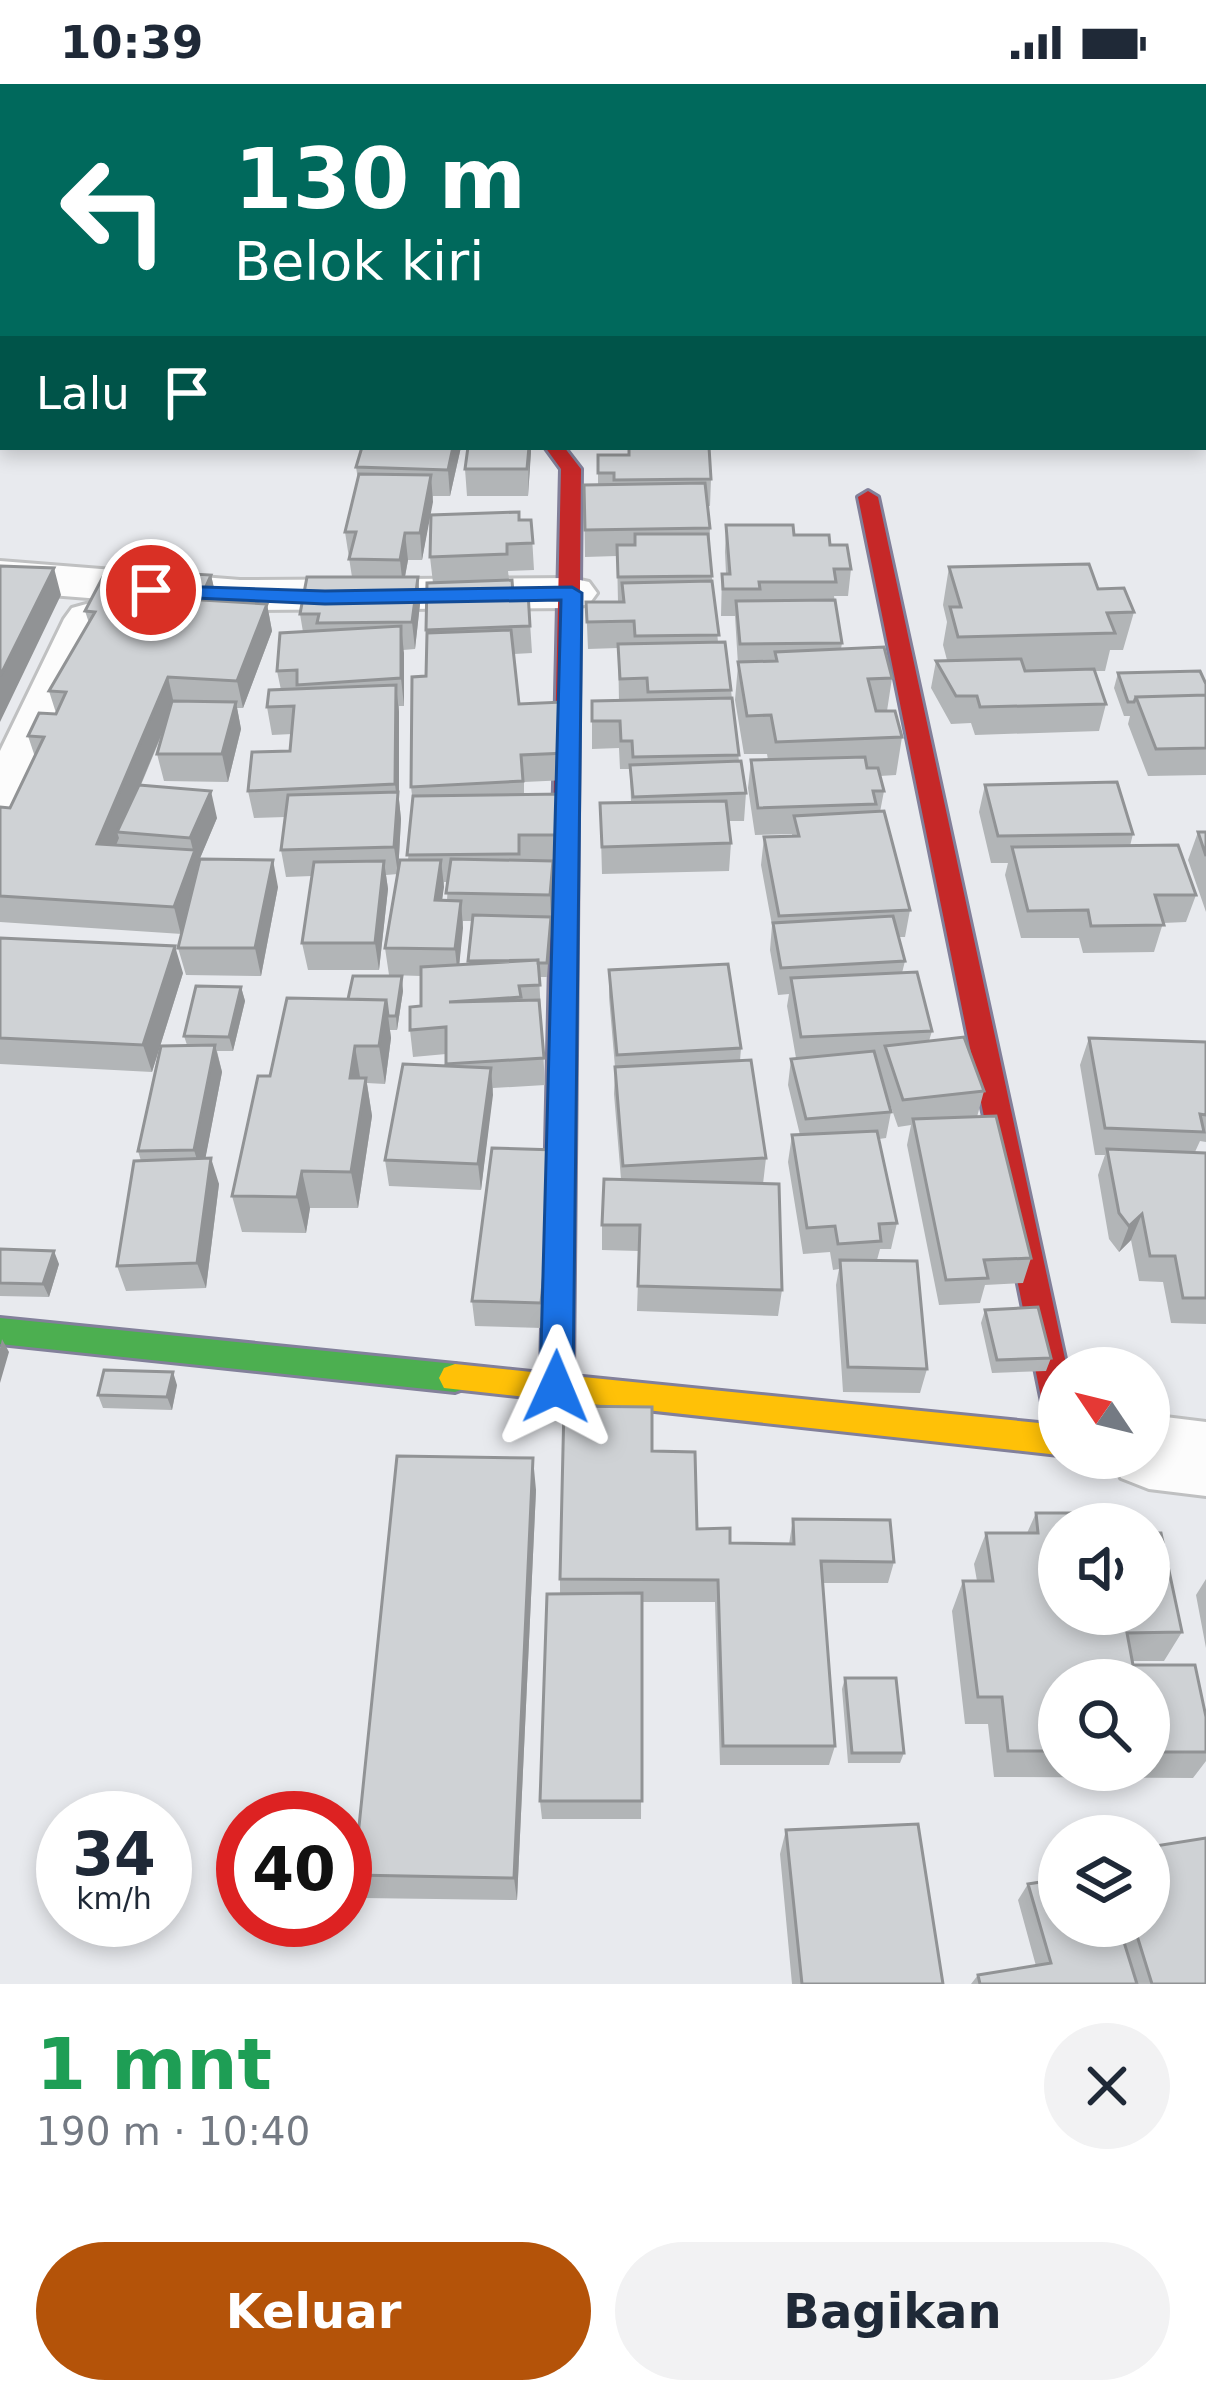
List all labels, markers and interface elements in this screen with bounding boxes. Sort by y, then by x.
text: 10:39 [60,16,203,69]
text: 130 m [234,130,526,228]
icon: left [36,132,192,288]
text: Belok kiri [234,230,484,293]
icon: arrive [154,360,220,426]
text: Lalu [36,367,130,420]
pin [100,539,202,641]
icon: arrive [118,557,184,623]
position arrow [493,1324,619,1450]
north arrow [1038,1347,1170,1479]
map controls [1038,1347,1170,1947]
button: sound [1038,1503,1170,1635]
button: search [1038,1659,1170,1791]
speed limit sign: 40 [216,1791,372,1947]
button: layers [1038,1815,1170,1947]
text: 34 [72,1819,156,1889]
text: km/h [76,1881,152,1916]
text: 1 mnt [36,2022,272,2106]
button: close [1044,2023,1170,2149]
text: 190 m · 10:40 [36,2109,310,2154]
button: Keluar [36,2242,591,2380]
button: Bagikan [615,2242,1170,2380]

